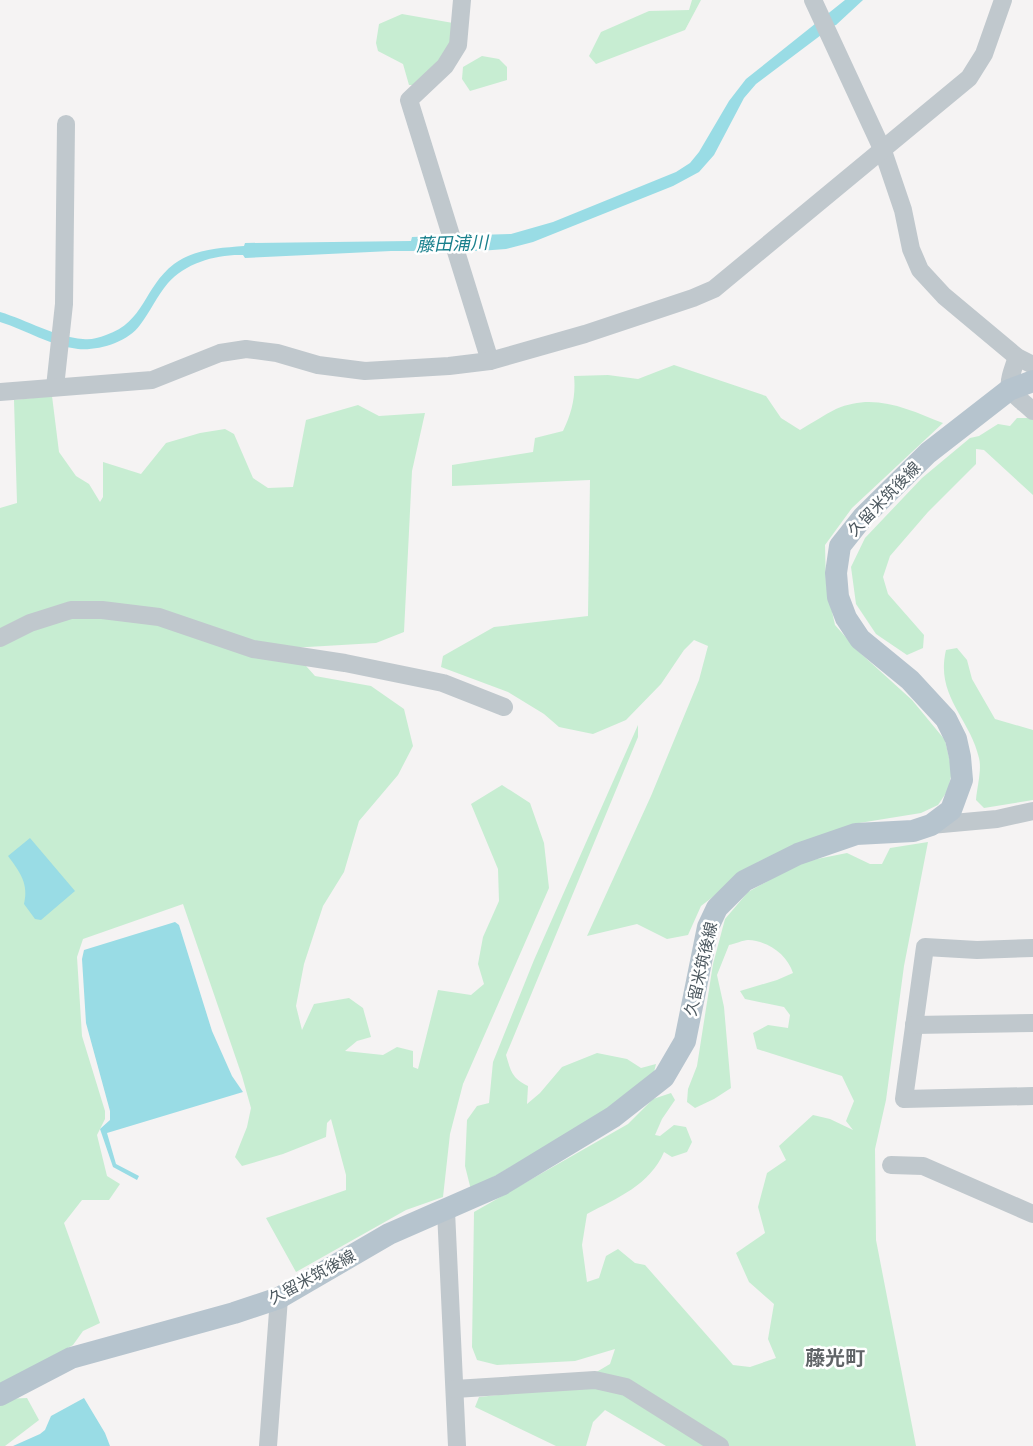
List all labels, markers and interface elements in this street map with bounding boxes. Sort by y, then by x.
water label: 藤田浦川 [416,230,490,258]
street label: 久留米筑後線 [842,456,926,542]
street label: 久留米筑後線 [679,920,723,1018]
street label: 久留米筑後線 [264,1244,360,1310]
district label: 藤光町 [805,1344,865,1373]

